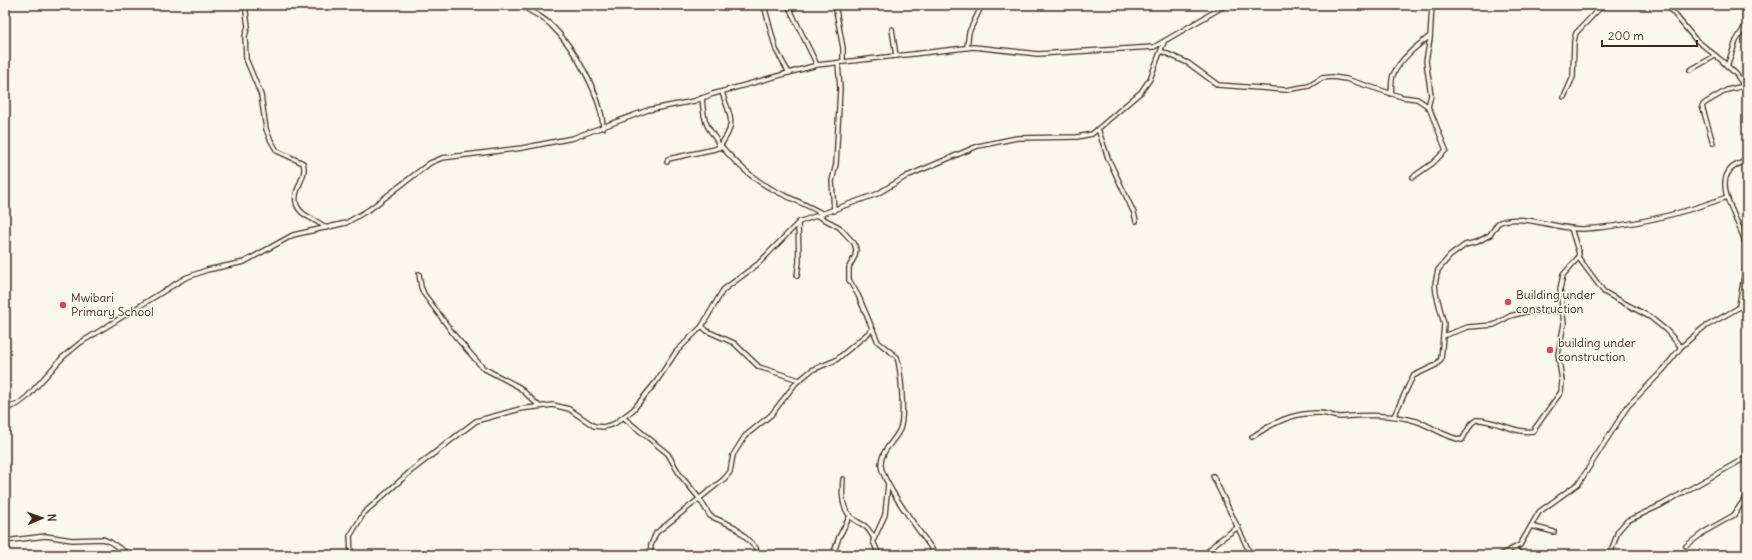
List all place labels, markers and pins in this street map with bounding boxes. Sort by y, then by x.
place label: Building under construction [1516,287,1595,316]
place label: Mwibari Primary School [71,290,154,319]
marker: Building under construction [1503,297,1513,307]
marker: Mwibari Primary School [58,300,68,310]
place label: building under construction [1558,335,1636,364]
marker: building under construction [1545,345,1555,355]

